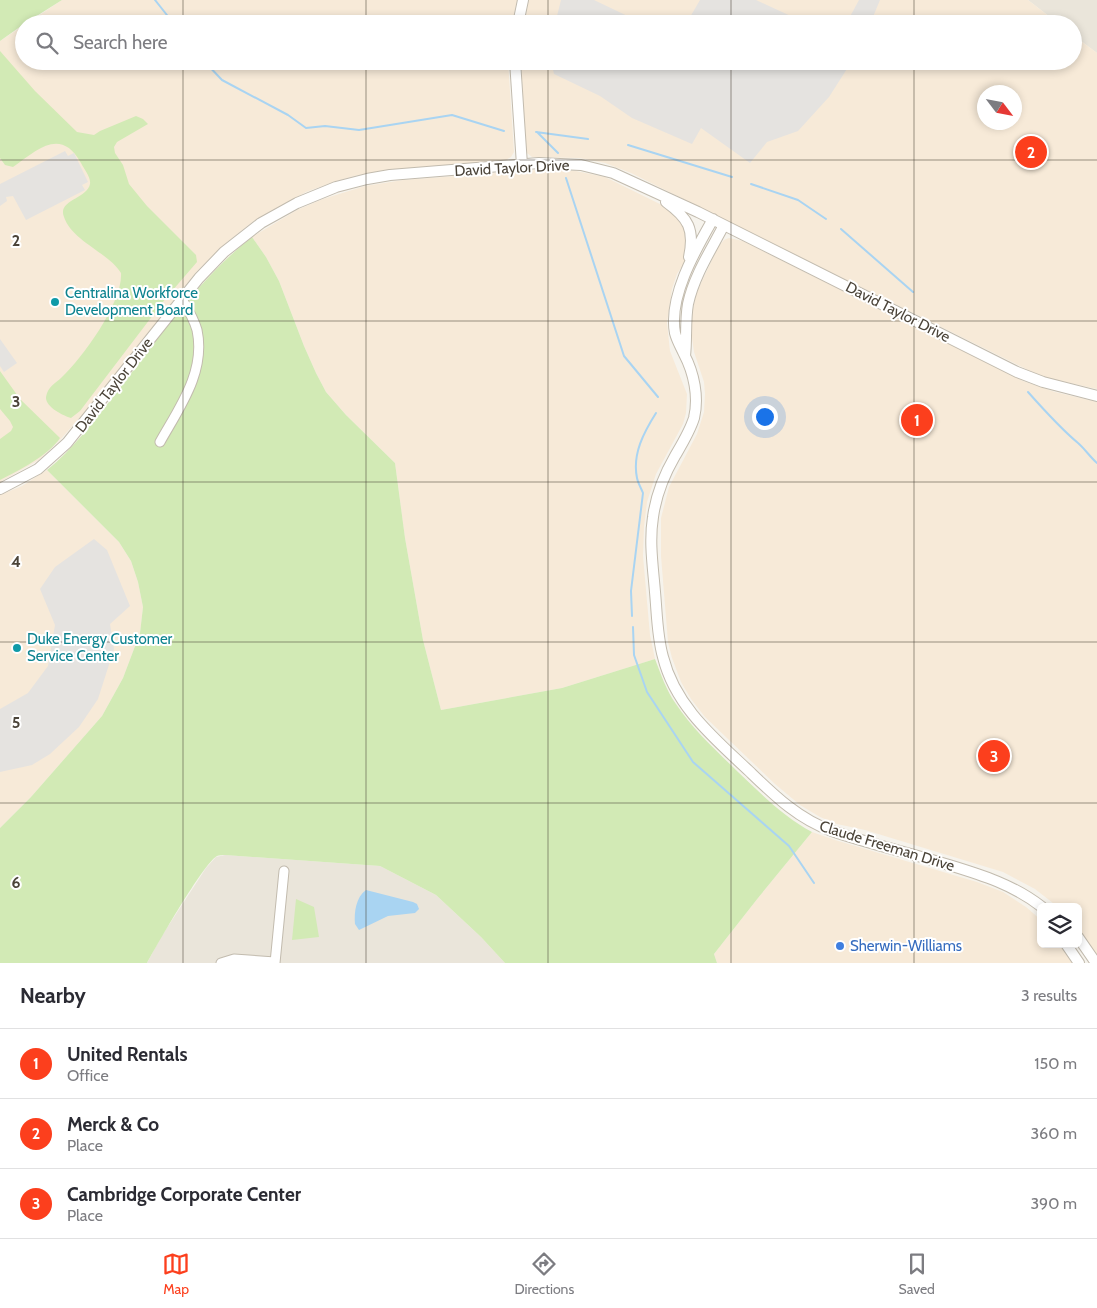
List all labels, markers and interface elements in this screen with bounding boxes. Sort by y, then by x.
search box [15,15,1082,70]
icon: search [33,29,61,57]
text: Search here [73,31,167,54]
north arrow [977,85,1022,130]
pin: 2 [1015,133,1047,171]
street label: David Taylor Drive [454,156,570,180]
text: 2 [12,231,20,250]
street label: David Taylor Drive [843,278,954,346]
place label: Centralina Workforce Development Board [65,284,198,319]
marker: Centralina Workforce Development Board [49,296,61,308]
street label: David Taylor Drive [72,334,157,436]
text: 3 [12,392,20,411]
pin: 1 [901,401,933,439]
your location [752,404,778,430]
text: 4 [11,552,21,571]
place label: Duke Energy Customer Service Center [27,630,173,665]
marker: Duke Energy Customer Service Center [11,642,23,654]
text: 5 [12,713,20,732]
pin: 3 [978,737,1010,775]
street label: Claude Freeman Drive [817,817,957,875]
text: 6 [12,873,21,892]
map controls [1037,903,1082,948]
button: layers [1037,903,1082,948]
place label: Sherwin-Williams [850,937,962,955]
marker: Sherwin-Williams [834,940,846,952]
text: Nearby [20,983,86,1008]
text: 3 results [1021,986,1077,1005]
text: United Rentals [67,1043,188,1066]
text: 1 [33,1054,39,1073]
text: 150 m [1034,1054,1077,1073]
text: Office [67,1066,109,1085]
text: Merck & Co [67,1113,159,1136]
text: 2 [32,1124,40,1143]
text: 360 m [1030,1124,1077,1143]
text: Place [67,1136,103,1155]
text: Cambridge Corporate Center [67,1183,301,1206]
text: 3 [32,1194,40,1213]
text: 390 m [1030,1194,1077,1213]
text: Place [67,1206,103,1225]
tab: Map [162,1250,190,1298]
tab: Directions [514,1250,574,1298]
tab: Saved [898,1250,935,1298]

